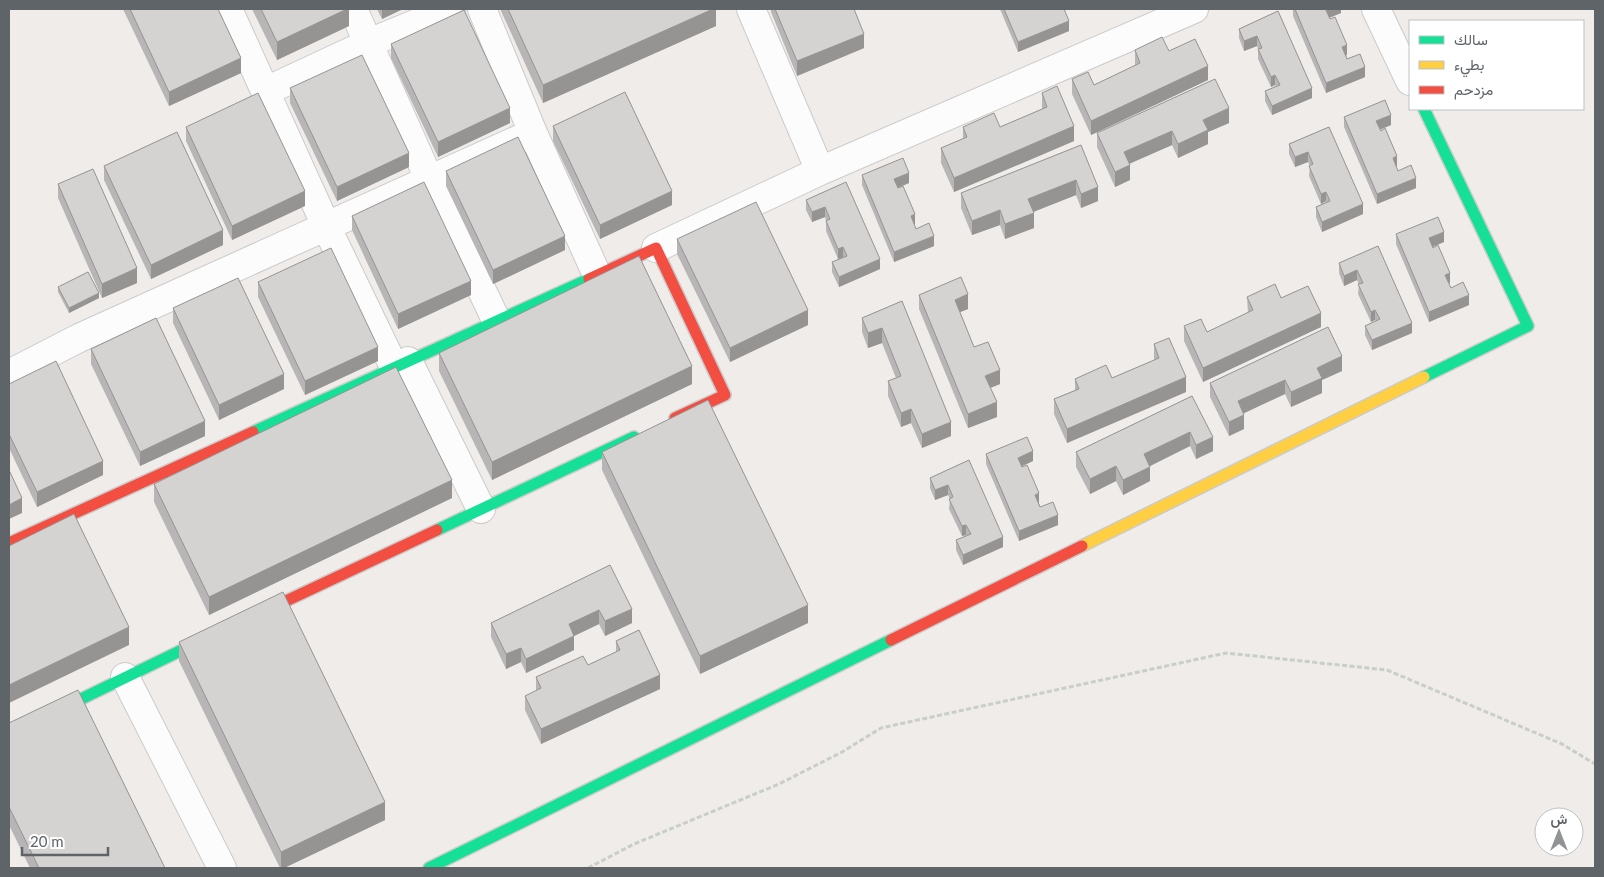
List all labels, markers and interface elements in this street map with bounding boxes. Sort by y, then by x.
legend [1409,20,1584,110]
text: سالك [1454,30,1488,48]
text: بطيء [1454,55,1484,78]
text: مزدحم [1454,80,1493,100]
north arrow [1534,807,1584,857]
text: ش [1551,810,1568,828]
scale bar [22,824,109,856]
text: 20 m [30,832,64,850]

